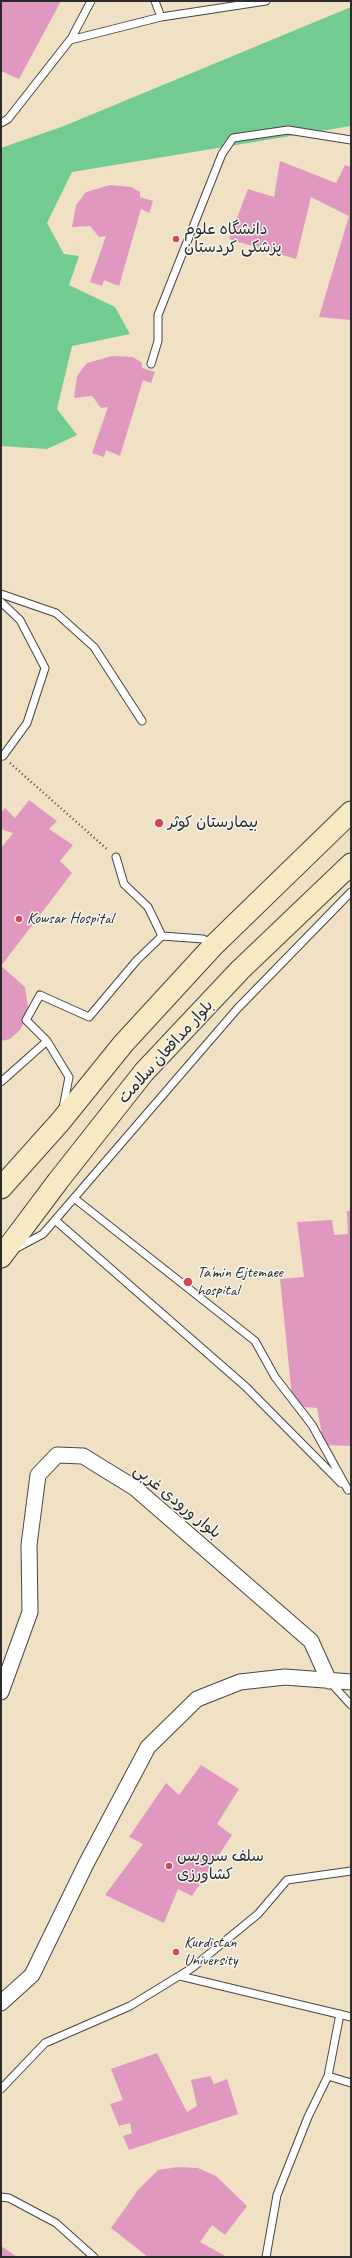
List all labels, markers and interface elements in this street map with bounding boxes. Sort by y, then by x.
place label: دانشگاه علوم پزشکی کردستان [184,220,282,258]
marker: دانشگاه علوم پزشکی کردستان [171,234,181,244]
place label: بیمارستان کوثر [168,813,258,833]
marker: بیمارستان کوثر [153,817,165,829]
place label: Kowsar Hospital [27,909,113,929]
marker: Kowsar Hospital [14,914,24,924]
street label: بلوار مدافعان سلامت [114,996,218,1108]
place label: Ta'min Ejtemaee hospital [197,1263,283,1301]
marker: Ta'min Ejtemaee hospital [182,1276,194,1288]
street label: بلوار ورودی غربی [129,1461,225,1543]
place label: سلف سرویس کشاورزی [177,1847,264,1885]
marker: سلف سرویس کشاورزی [164,1861,174,1871]
place label: Kurdistan University [184,1933,237,1971]
marker: Kurdistan University [171,1947,181,1957]

